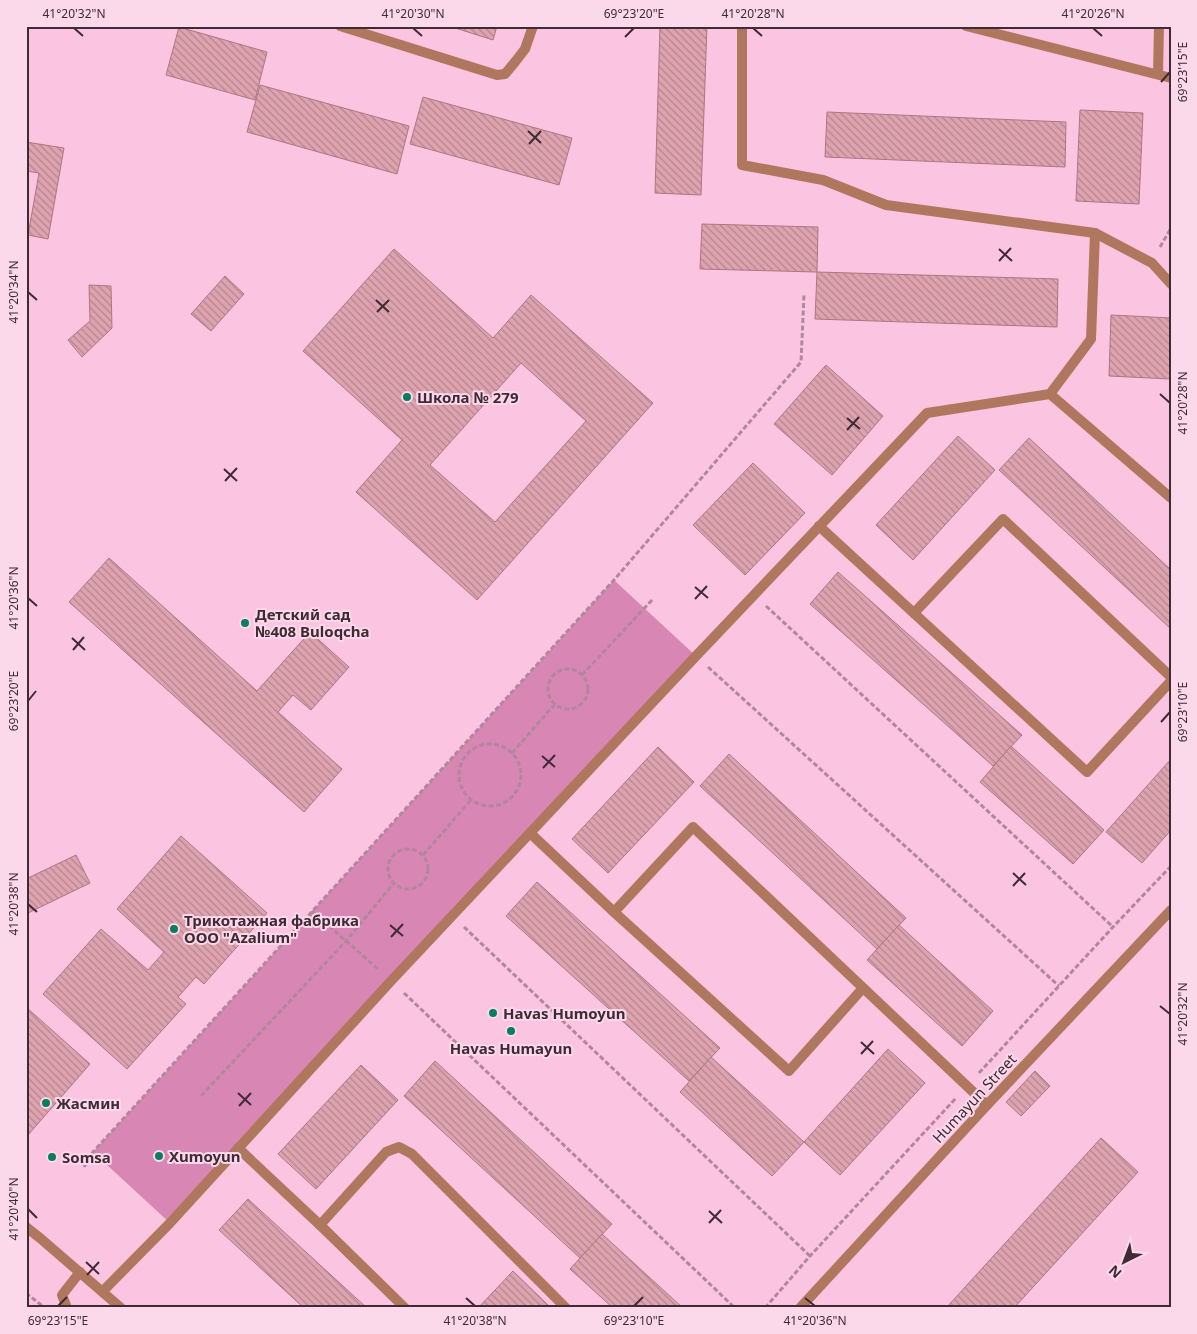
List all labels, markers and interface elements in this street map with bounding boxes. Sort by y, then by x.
text: 41°20'32"N [42,5,106,22]
text: 41°20'30"N [381,5,445,22]
text: 69°23'20"E [604,5,664,22]
text: 41°20'28"N [721,5,785,22]
text: 41°20'26"N [1061,5,1125,22]
text: 69°23'15"E [1174,42,1191,102]
text: 41°20'34"N [5,260,22,324]
text: 41°20'28"N [1174,371,1191,435]
place label: Школа № 279 [417,387,519,407]
marker: Школа № 279 [401,391,413,403]
text: 41°20'36"N [5,566,22,630]
place label: Детский сад №408 Buloqcha [255,604,370,641]
marker: Детский сад №408 Buloqcha [239,617,251,629]
text: 69°23'20"E [5,671,22,731]
text: 69°23'10"E [1174,682,1191,742]
text: 41°20'38"N [5,872,22,936]
place label: Трикотажная фабрика ООО "Azalium" [184,910,359,947]
marker: Трикотажная фабрика ООО "Azalium" [168,923,180,935]
text: 41°20'32"N [1174,982,1191,1046]
place label: Havas Humoyun [503,1003,625,1023]
marker: Havas Humoyun [487,1007,499,1019]
marker: Havas Humayun [505,1025,517,1037]
place label: Havas Humayun [450,1038,572,1058]
street label: Humayun Street [928,1049,1021,1147]
place label: Жасмин [56,1093,120,1113]
marker: Жасмин [40,1097,52,1109]
place label: Xumoyun [169,1146,241,1166]
place label: Somsa [62,1147,111,1167]
marker: Xumoyun [153,1150,165,1162]
marker: Somsa [46,1151,58,1163]
text: 41°20'40"N [5,1177,22,1241]
north arrow [1100,1236,1150,1286]
text: N [1104,1261,1126,1283]
text: 69°23'15"E [28,1312,88,1329]
text: 41°20'38"N [443,1312,507,1329]
text: 69°23'10"E [604,1312,664,1329]
text: 41°20'36"N [783,1312,847,1329]

